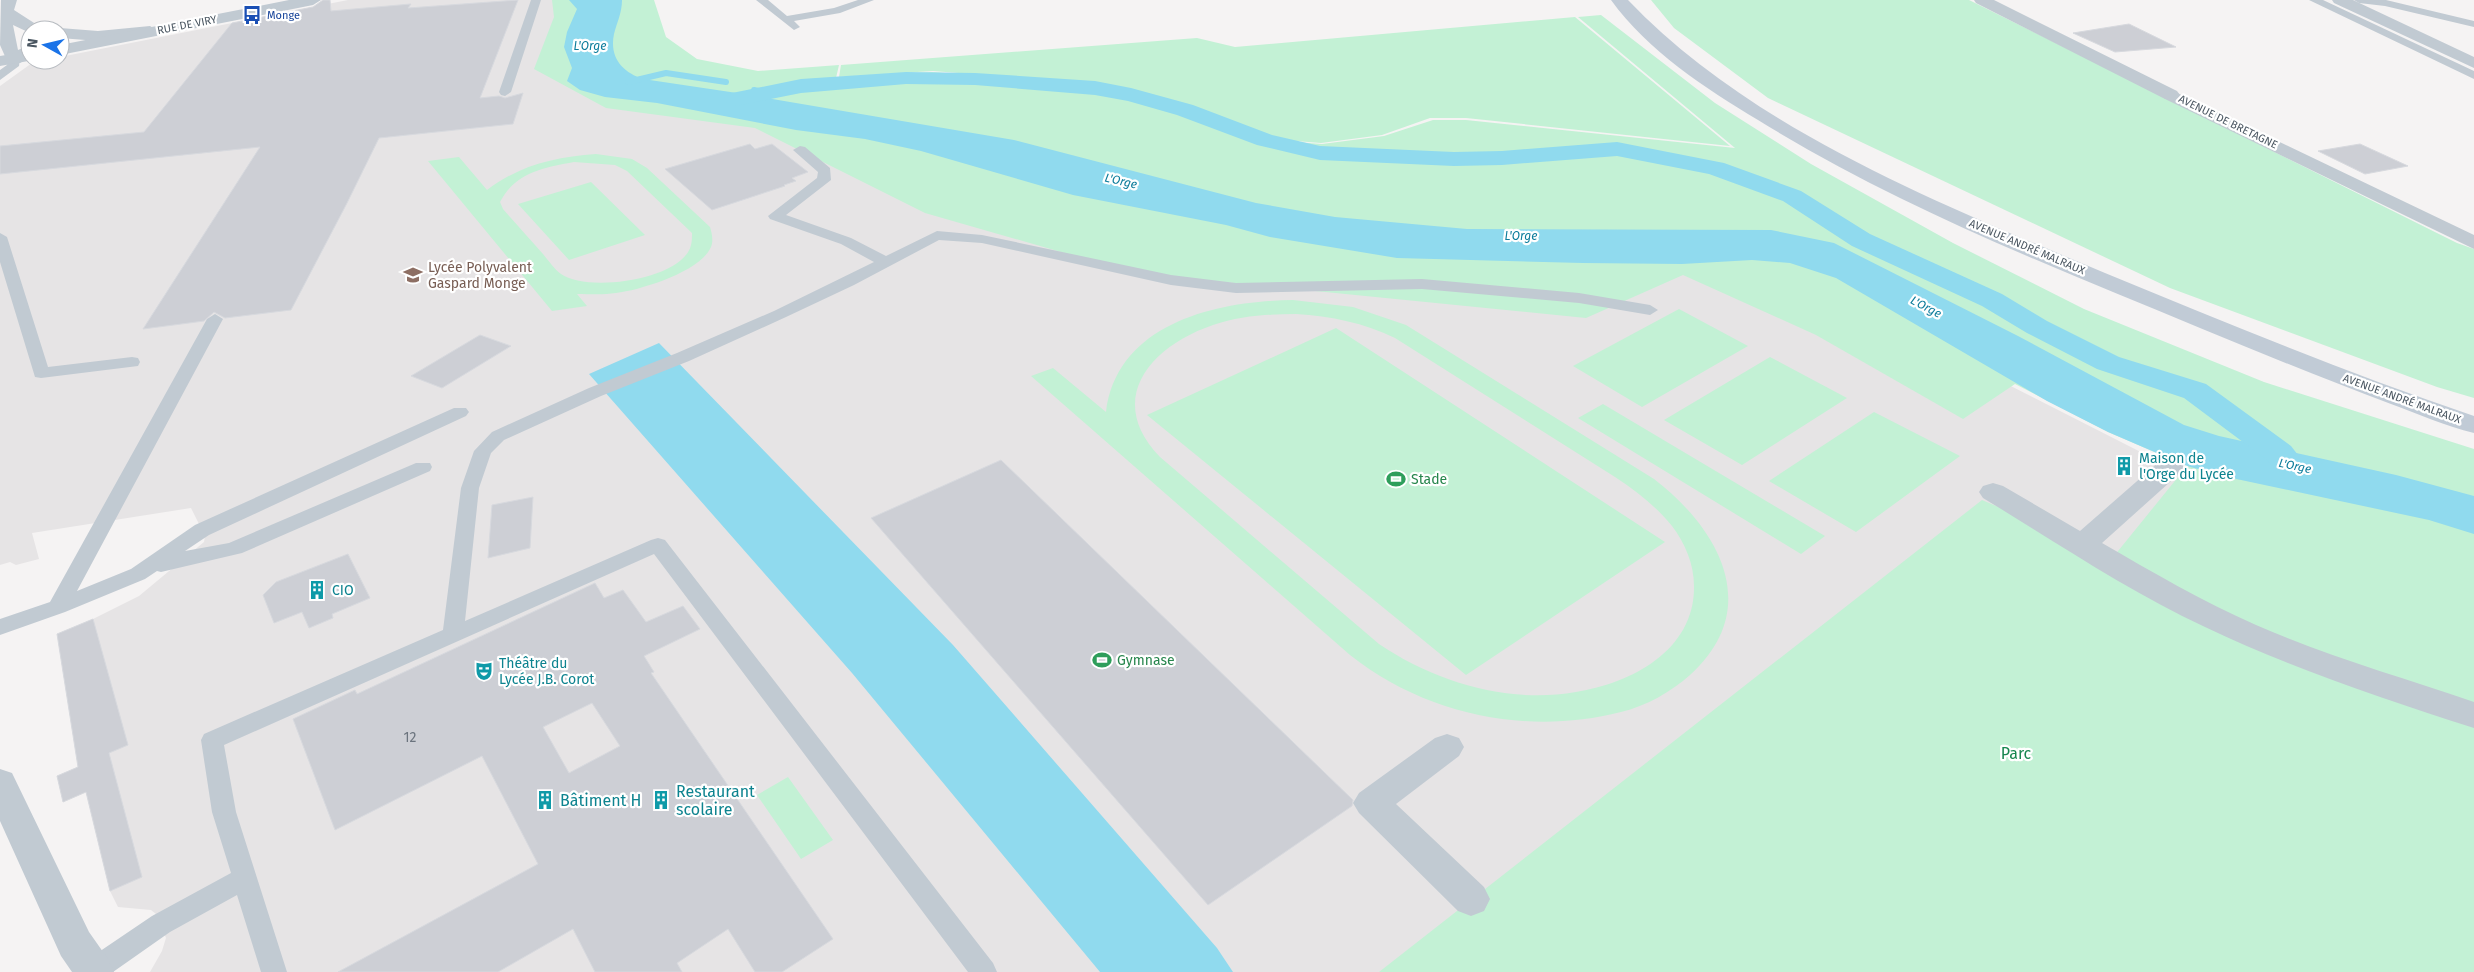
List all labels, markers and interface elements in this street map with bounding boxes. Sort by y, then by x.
bus stop icon: Monge [241,4,263,26]
place label: Monge [267,9,300,22]
street label: RUE DE VIRY [156,13,218,37]
north arrow [20,20,70,70]
text: N [24,37,42,49]
water label: L'Orge [574,39,606,53]
street label: AVENUE DE BRETAGNE [2176,92,2280,152]
water label: L'Orge [1103,170,1139,192]
street label: AVENUE ANDRÉ MALRAUX [1967,216,2087,277]
water label: L'Orge [1505,229,1537,243]
place label: Lycée Polyvalent Gaspard Monge [428,259,533,292]
school or university icon: Lycée Polyvalent Gaspard Monge [402,264,424,286]
water label: L'Orge [1908,293,1944,321]
street label: AVENUE ANDRÉ MALRAUX [2341,371,2463,426]
place label: Maison de l'Orge du Lycée [2139,450,2234,483]
building icon: Maison de l'Orge du Lycée [2113,455,2135,477]
water label: L'Orge [2277,456,2313,476]
sports icon: Stade [1385,468,1407,490]
place label: Stade [1411,471,1447,488]
building icon: CIO [306,579,328,601]
place label: CIO [332,582,354,599]
sports icon: Gymnase [1091,649,1113,671]
place label: Gymnase [1117,652,1175,669]
place label: Théâtre du Lycée J.B. Corot [499,655,595,688]
theatre icon: Théâtre du Lycée J.B. Corot [473,660,495,682]
house number: 12 [404,729,417,746]
park label: Parc [2001,744,2032,763]
place label: Restaurant scolaire [676,782,755,819]
building icon: Bâtiment H [534,789,556,811]
building icon: Restaurant scolaire [650,789,672,811]
place label: Bâtiment H [560,791,641,810]

